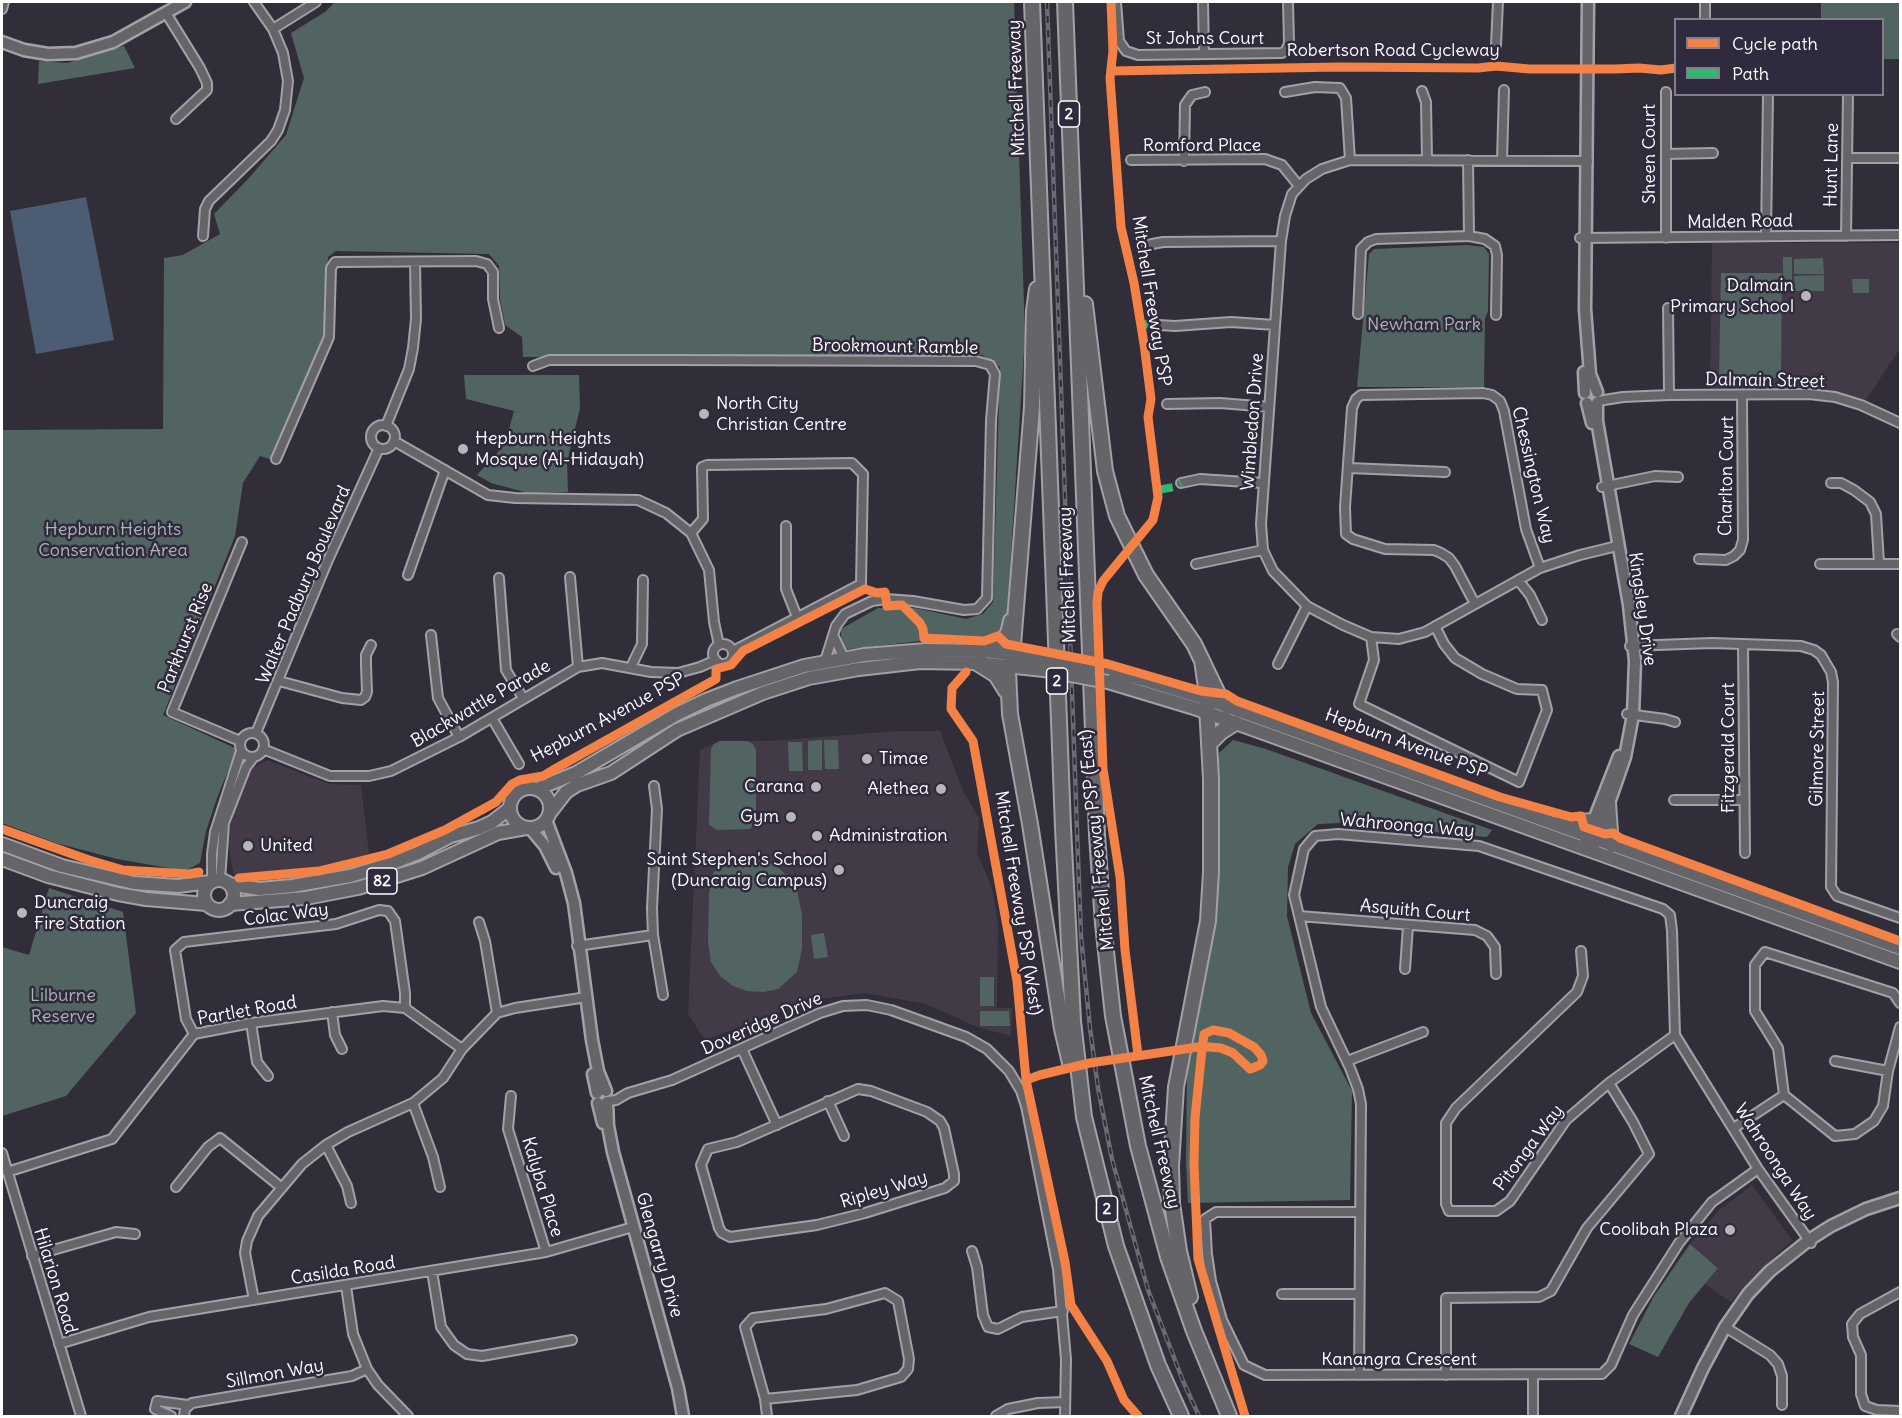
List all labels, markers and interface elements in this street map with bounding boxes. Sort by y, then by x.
legend [1674,18,1884,96]
street label: Mitchell Freeway [1004,19,1030,157]
street label: St Johns Court [1146,28,1264,50]
text: Cycle path [1732,32,1818,55]
street label: Robertson Road Cycleway [1286,40,1500,62]
text: Path [1732,62,1769,85]
road number: 2 [1058,101,1080,127]
street label: Sheen Court [1639,104,1661,204]
street label: Hunt Lane [1820,123,1844,207]
street label: Romford Place [1143,135,1261,157]
street label: Malden Road [1687,210,1793,234]
street label: Mitchell Freeway PSP [1127,214,1175,388]
place label: Dalmain Primary School [1670,275,1794,318]
marker: Dalmain Primary School [1799,289,1813,303]
park label: Newham Park [1367,314,1481,336]
street label: Brookmount Ramble [812,335,978,359]
street label: Wimbledon Drive [1237,353,1269,491]
street label: Dalmain Street [1705,369,1825,393]
place label: North City Christian Centre [716,393,847,436]
street label: Chessington Way [1507,404,1559,546]
marker: North City Christian Centre [697,407,711,421]
street label: Charlton Court [1715,416,1739,536]
place label: Hepburn Heights Mosque (Al-Hidayah) [475,428,644,470]
marker: Hepburn Heights Mosque (Al-Hidayah) [456,442,470,456]
street label: Walter Padbury Boulevard [252,482,356,688]
street label: Mitchell Freeway [1055,506,1081,644]
park label: Hepburn Heights Conservation Area [38,519,188,562]
street label: Kingsley Drive [1623,551,1661,667]
street label: Parkhurst Rise [154,580,218,696]
street label: Blackwattle Parade [408,655,554,753]
street label: Hepburn Avenue PSP [527,668,689,768]
road number: 2 [1046,668,1068,694]
street label: Fitzgerald Court [1718,683,1740,813]
street label: Gilmore Street [1806,691,1830,807]
street label: Hepburn Avenue PSP [1322,705,1490,783]
street label: Mitchell Freeway PSP (East) [1075,728,1119,952]
place label: Timae [879,748,928,770]
marker: Timae [860,752,874,766]
place label: Carana [744,776,804,798]
place label: Alethea [867,778,929,800]
marker: Carana [809,780,823,794]
marker: Alethea [934,782,948,796]
street label: Mitchell Freeway PSP (West) [990,789,1046,1017]
place label: Gym [740,806,779,828]
street label: Wahroonga Way [1339,809,1475,843]
marker: Gym [784,810,798,824]
place label: Administration [829,825,948,847]
marker: Administration [810,829,824,843]
place label: United [260,835,313,857]
marker: United [241,839,255,853]
place label: Saint Stephen's School (Duncraig Campus) [647,849,827,892]
marker: Saint Stephen's School (Duncraig Campus) [832,863,846,877]
road number: 82 [367,868,397,894]
place label: Duncraig Fire Station [34,892,126,934]
street label: Asquith Court [1359,895,1471,927]
street label: Colac Way [242,899,330,931]
marker: Duncraig Fire Station [15,906,29,920]
park label: Lilburne Reserve [30,985,96,1028]
street label: Doveridge Drive [698,988,826,1060]
street label: Partlet Road [196,992,298,1030]
street label: Mitchell Freeway [1133,1073,1185,1211]
street label: Wahroonga Way [1729,1099,1821,1225]
street label: Pitonga Way [1490,1101,1568,1195]
street label: Kalyba Place [517,1134,567,1240]
street label: Ripley Way [838,1166,930,1214]
street label: Glengarry Drive [631,1190,687,1320]
road number: 2 [1096,1196,1118,1222]
place label: Coolibah Plaza [1599,1219,1718,1241]
marker: Coolibah Plaza [1723,1223,1737,1237]
street label: Hilarion Road [29,1225,81,1337]
street label: Casilda Road [289,1252,397,1290]
street label: Kanangra Crescent [1321,1349,1477,1371]
street label: Sillmon Way [224,1355,326,1393]

